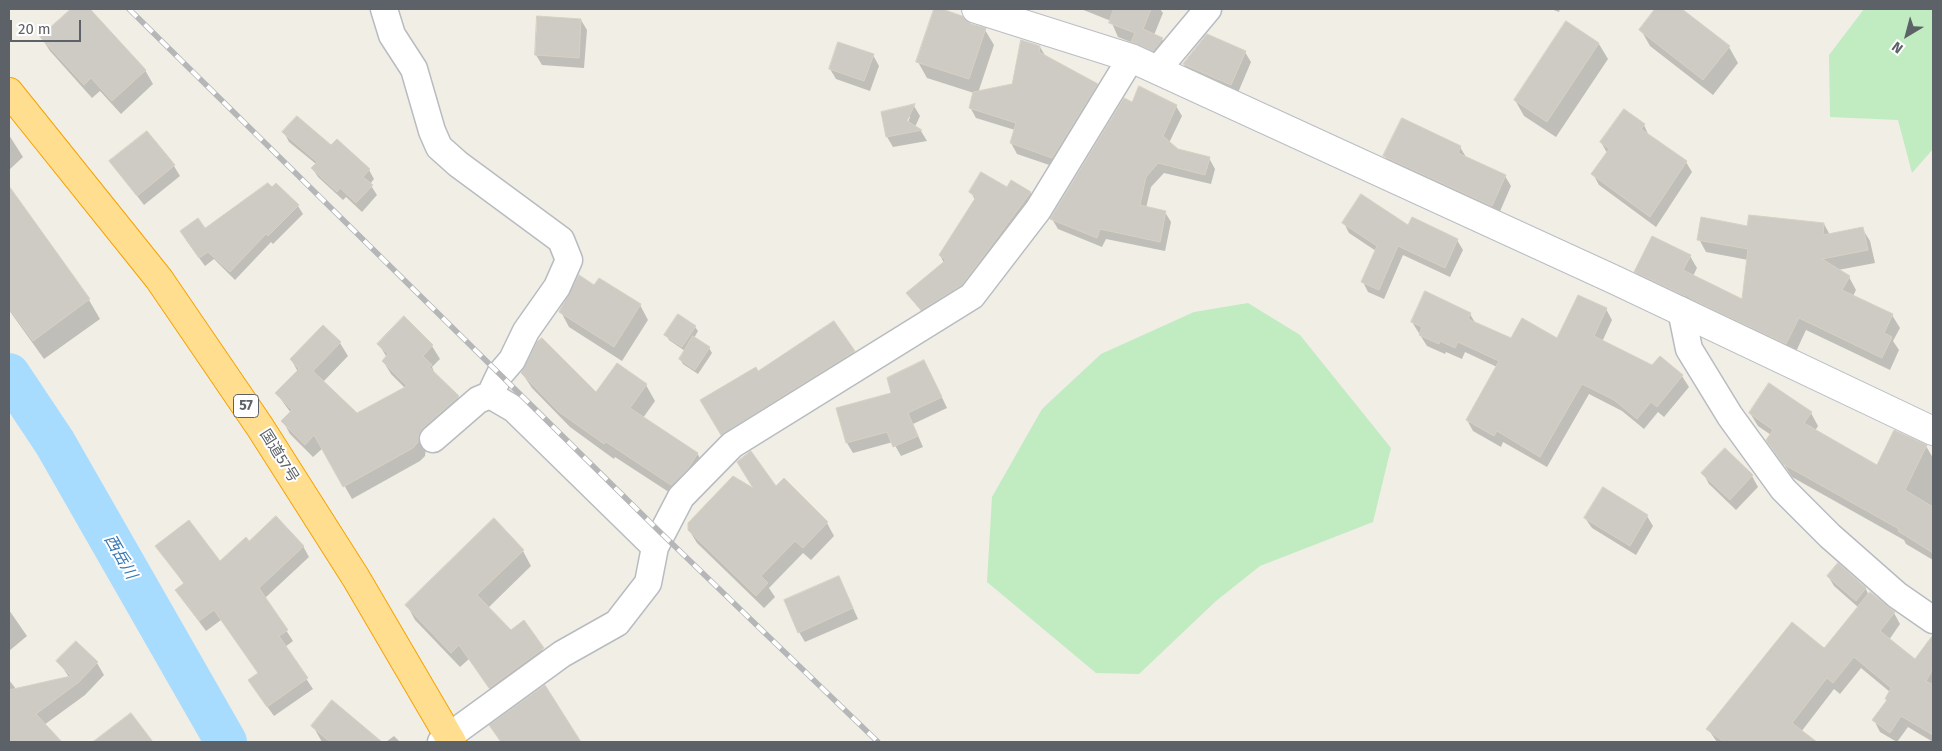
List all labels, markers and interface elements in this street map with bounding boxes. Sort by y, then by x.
scale bar [12,10,84,42]
north arrow [1882,10,1932,60]
text: 20 m [18,20,51,38]
text: N [1889,38,1907,57]
road number: 57 [234,394,258,418]
street label: 国道57号 [256,426,302,486]
water label: 西岳川 [100,531,140,583]

